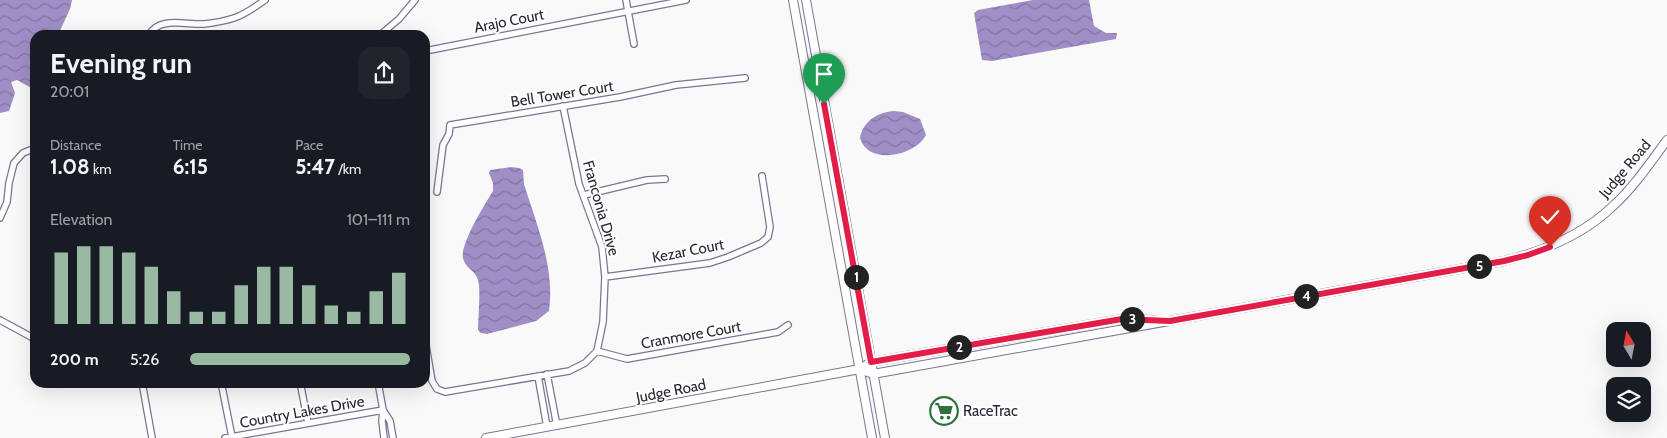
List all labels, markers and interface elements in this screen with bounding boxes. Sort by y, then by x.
street label: Arajo Court [473,5,545,37]
text: Evening run [50,46,192,80]
button: share [358,47,410,99]
pin [803,53,845,104]
icon: arrive [810,60,838,88]
street label: Bell Tower Court [509,77,615,111]
text: 20:01 [50,82,89,101]
text: Distance [50,136,102,154]
text: Time [173,136,202,154]
text: Pace [295,136,323,154]
street label: Judge Road [1595,136,1655,203]
text: 1.08 [50,154,90,179]
text: 6:15 [173,154,208,179]
text: 5:47 [295,154,335,179]
street label: Franconia Drive [579,158,623,258]
text: km [90,160,111,178]
text: /km [335,160,361,178]
pin [1529,196,1571,247]
icon: check [1536,203,1564,231]
text: Elevation [50,210,113,229]
text: 101–111 m [347,210,410,229]
street label: Kezar Court [650,235,726,267]
pin: 5 [1466,254,1492,278]
text: 5 [1476,257,1483,275]
pin: 1 [844,264,868,290]
text: 1 [854,268,859,286]
pin: 4 [1294,284,1318,308]
text: 4 [1302,287,1311,305]
pin: 3 [1120,306,1144,332]
text: 3 [1129,310,1136,328]
street label: Cranmore Court [640,317,742,353]
north arrow [1606,322,1651,368]
map controls [1606,322,1651,422]
pin: 2 [946,334,972,360]
text: 2 [956,338,963,356]
text: 200 m [50,350,99,369]
text: 5:26 [130,350,159,369]
street label: Judge Road [633,375,708,407]
button: layers [1606,377,1651,422]
street label: Country Lakes Drive [238,392,366,432]
supermarket icon: RaceTrac [929,396,959,426]
place label: RaceTrac [963,402,1018,420]

